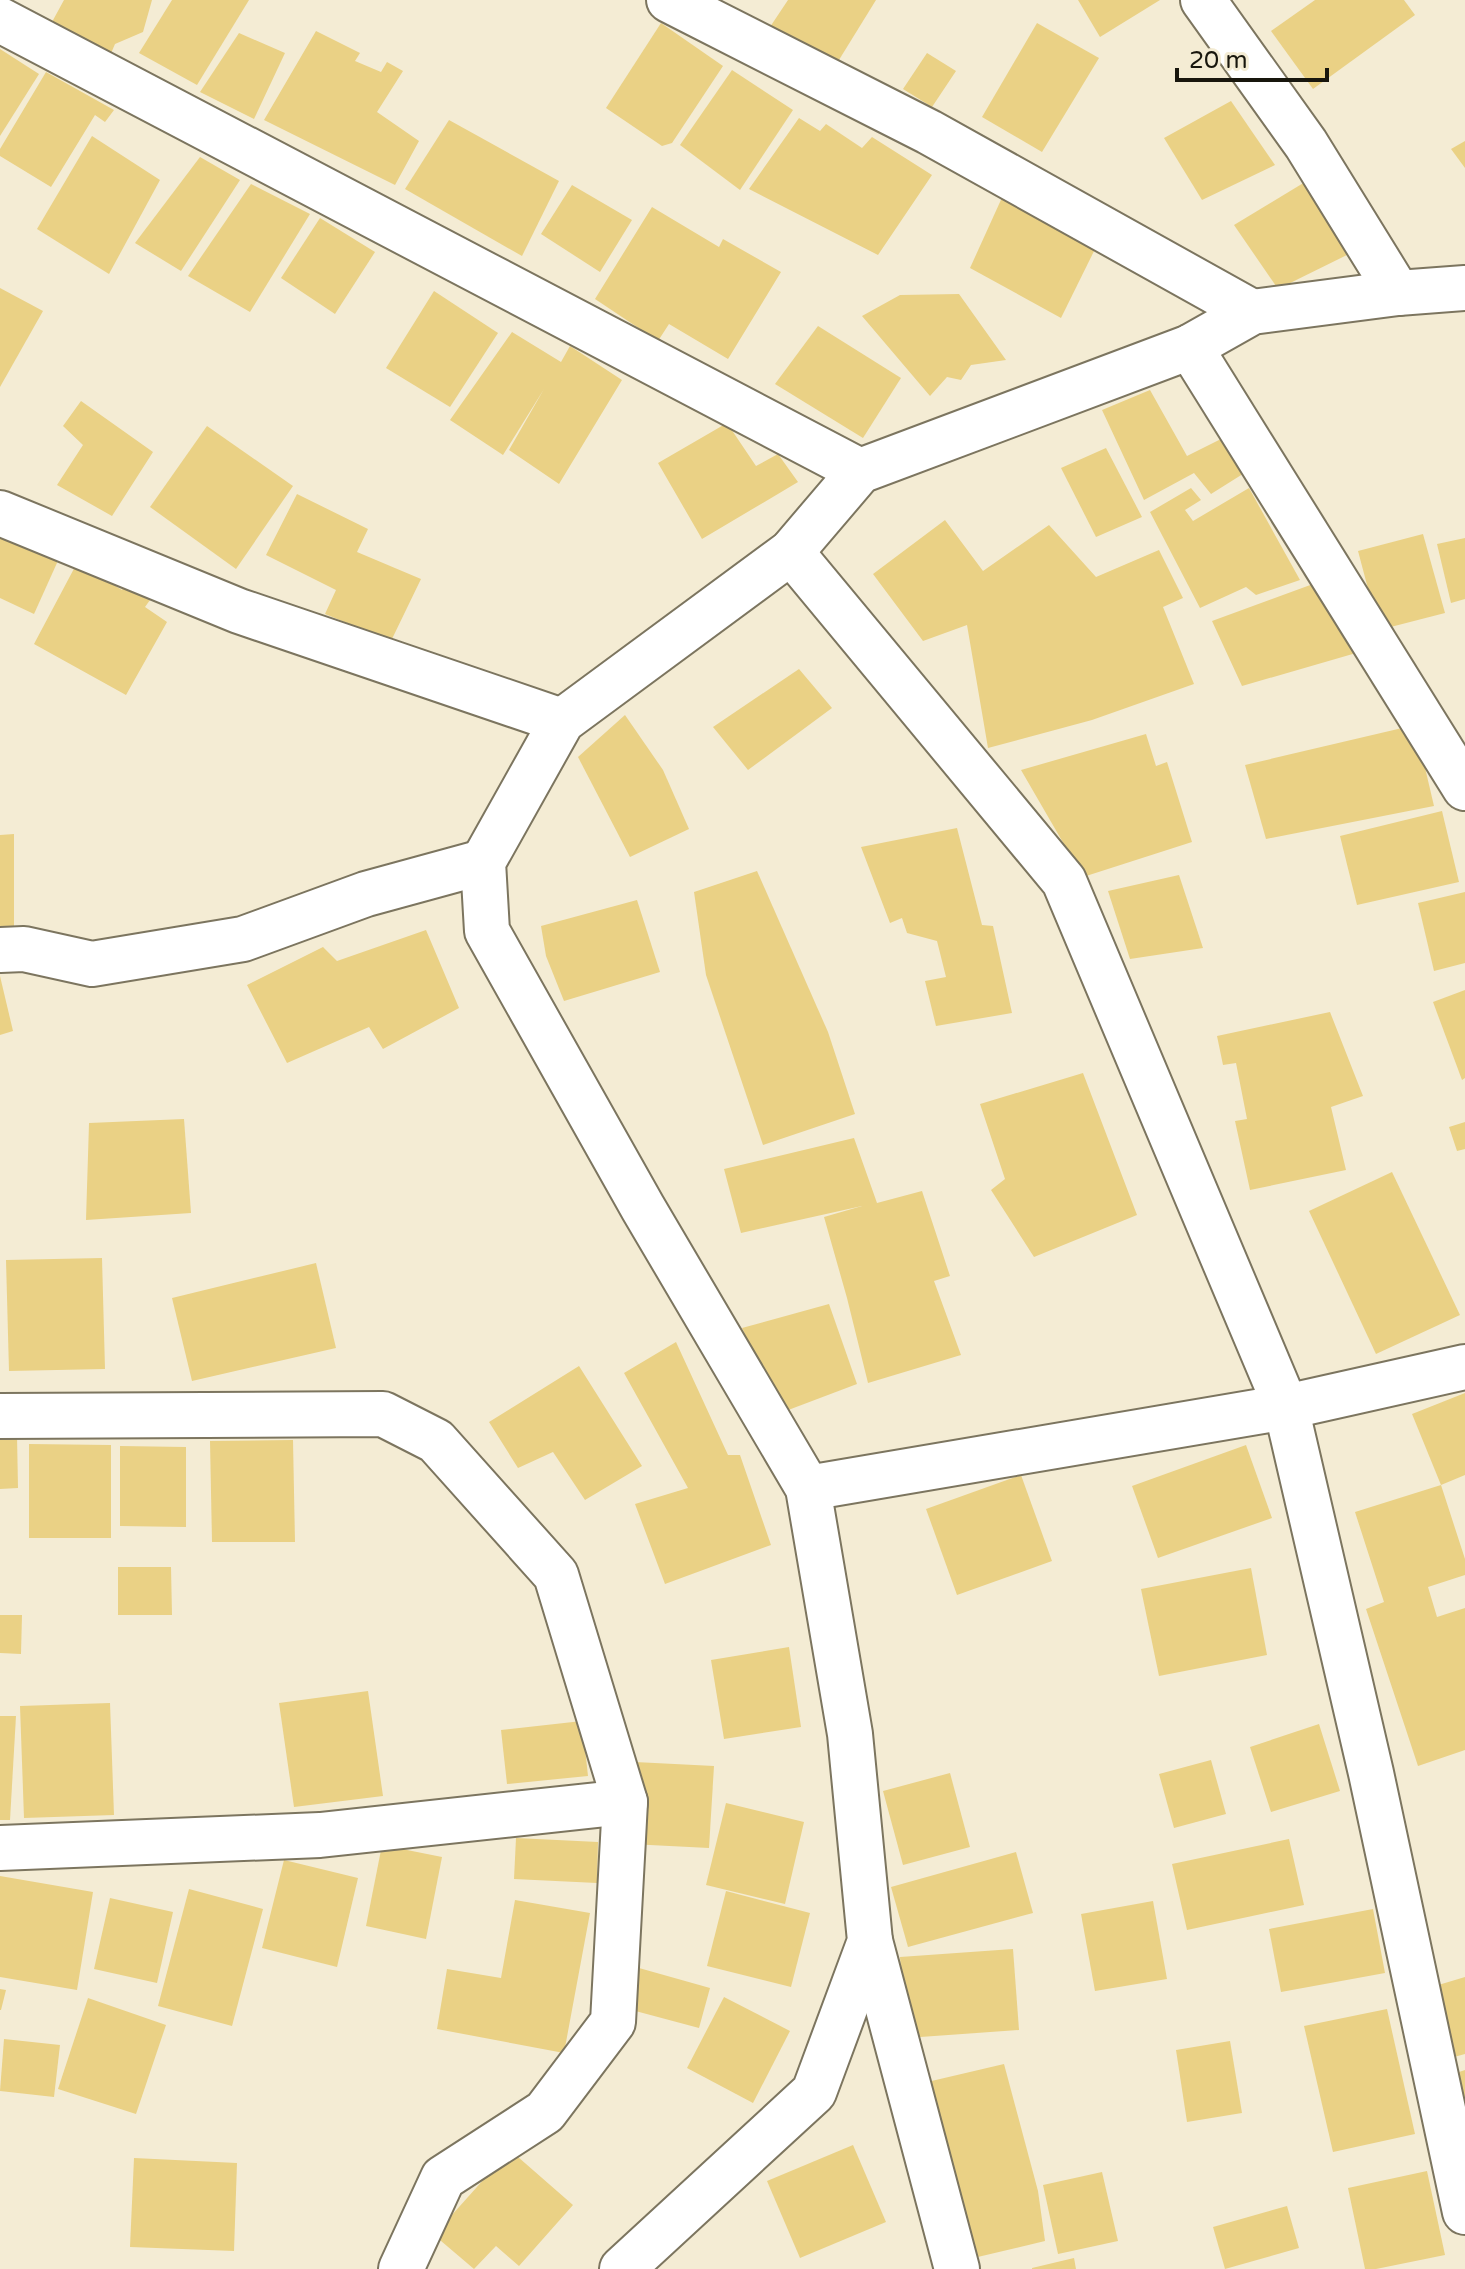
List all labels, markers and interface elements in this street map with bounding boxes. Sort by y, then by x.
scale bar [1177,32,1327,82]
text: 20 m [1189,46,1247,75]

